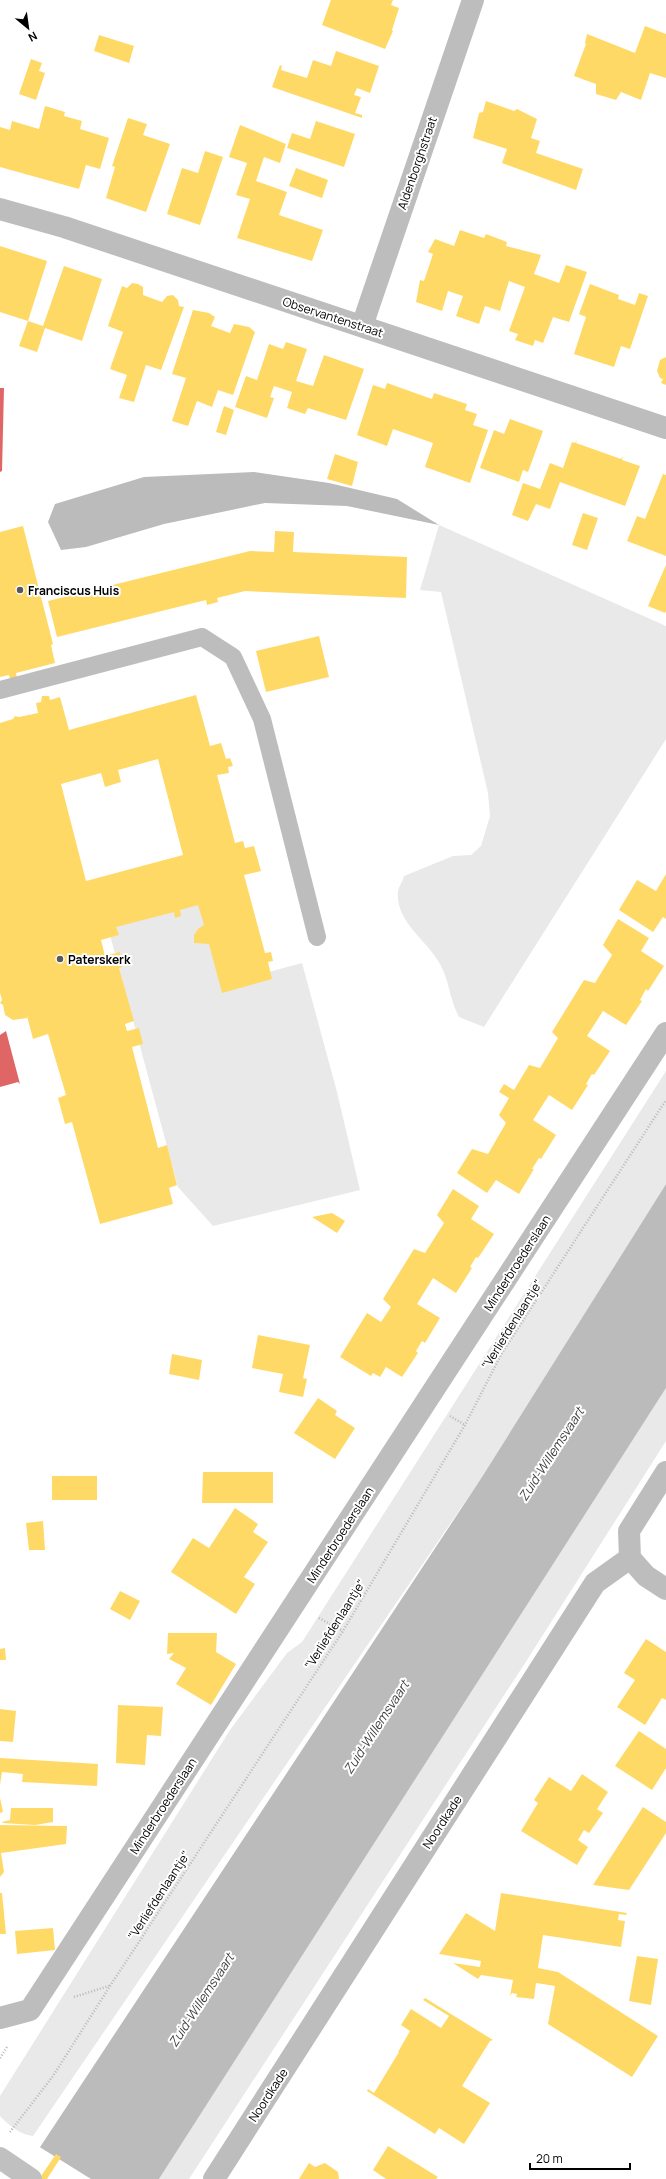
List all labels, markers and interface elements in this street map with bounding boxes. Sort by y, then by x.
north arrow [8,8,48,48]
text: N [26,29,40,46]
street label: Aldenborghstraat [393,114,441,212]
street label: Observantenstraat [281,293,386,341]
place label: Franciscus Huis [28,582,120,599]
marker: Franciscus Huis [15,585,25,595]
place label: Paterskerk [68,951,131,968]
marker: Paterskerk [55,954,65,964]
street label: Minderbroederslaan [479,1212,555,1314]
street label: "Verliefdenlaantje" [477,1276,547,1372]
water label: Zuid-Willemsvaart [514,1402,589,1504]
street label: Minderbroederslaan [302,1484,378,1586]
street label: "Verliefdenlaantje" [300,1576,370,1672]
water label: Zuid-Willemsvaart [339,1675,414,1777]
street label: Minderbroederslaan [125,1755,201,1857]
street label: Noordkade [418,1792,466,1852]
street label: "Verliefdenlaantje" [124,1847,194,1943]
water label: Zuid-Willemsvaart [164,1948,239,2050]
street label: Noordkade [244,2065,292,2125]
scale bar [530,2145,630,2171]
text: 20 m [536,2150,563,2167]

